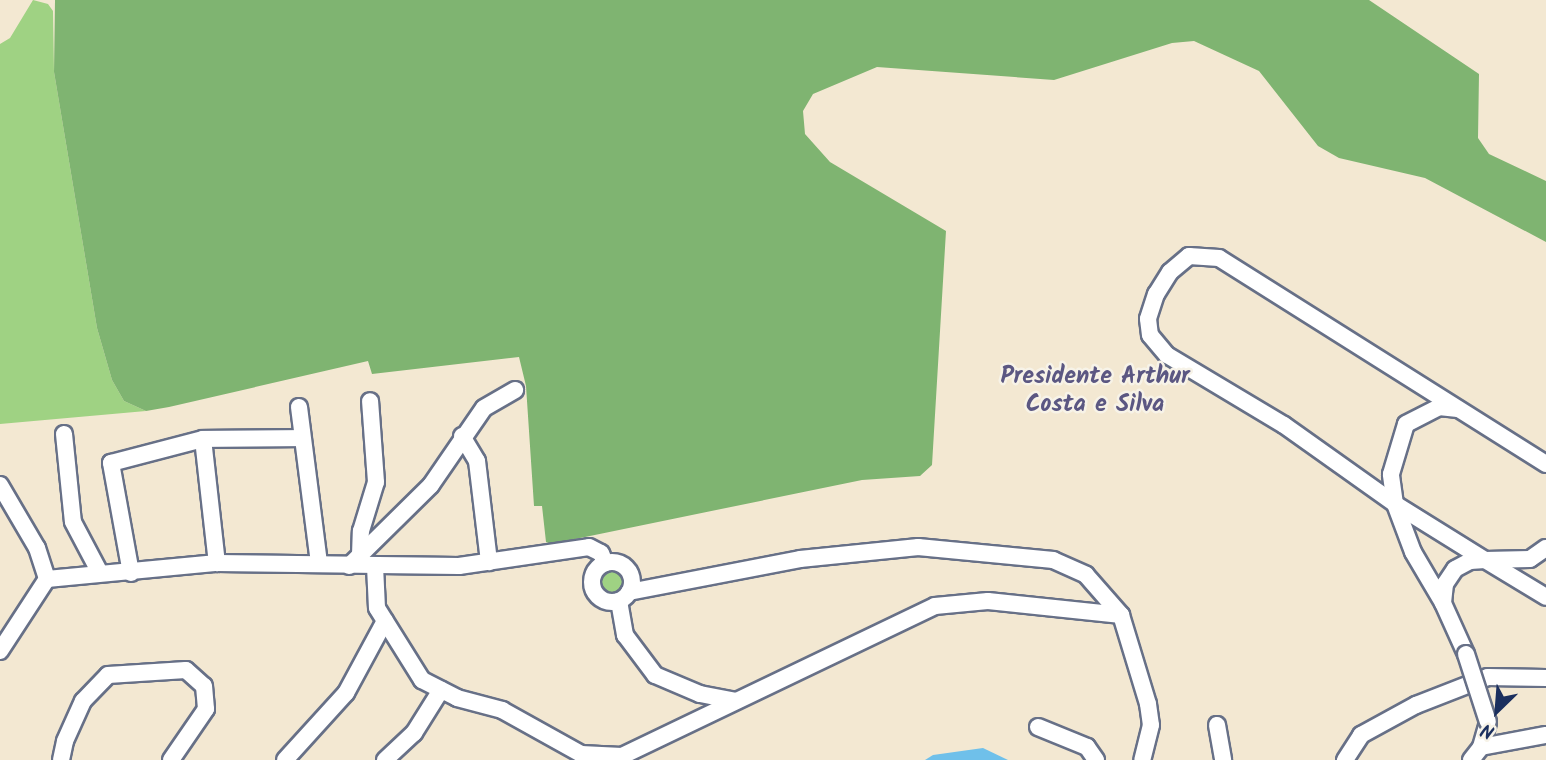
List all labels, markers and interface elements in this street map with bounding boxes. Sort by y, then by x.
district label: Presidente Arthur Costa e Silva [1000,363,1190,419]
north arrow [1462,676,1532,746]
text: N [1476,714,1500,746]

